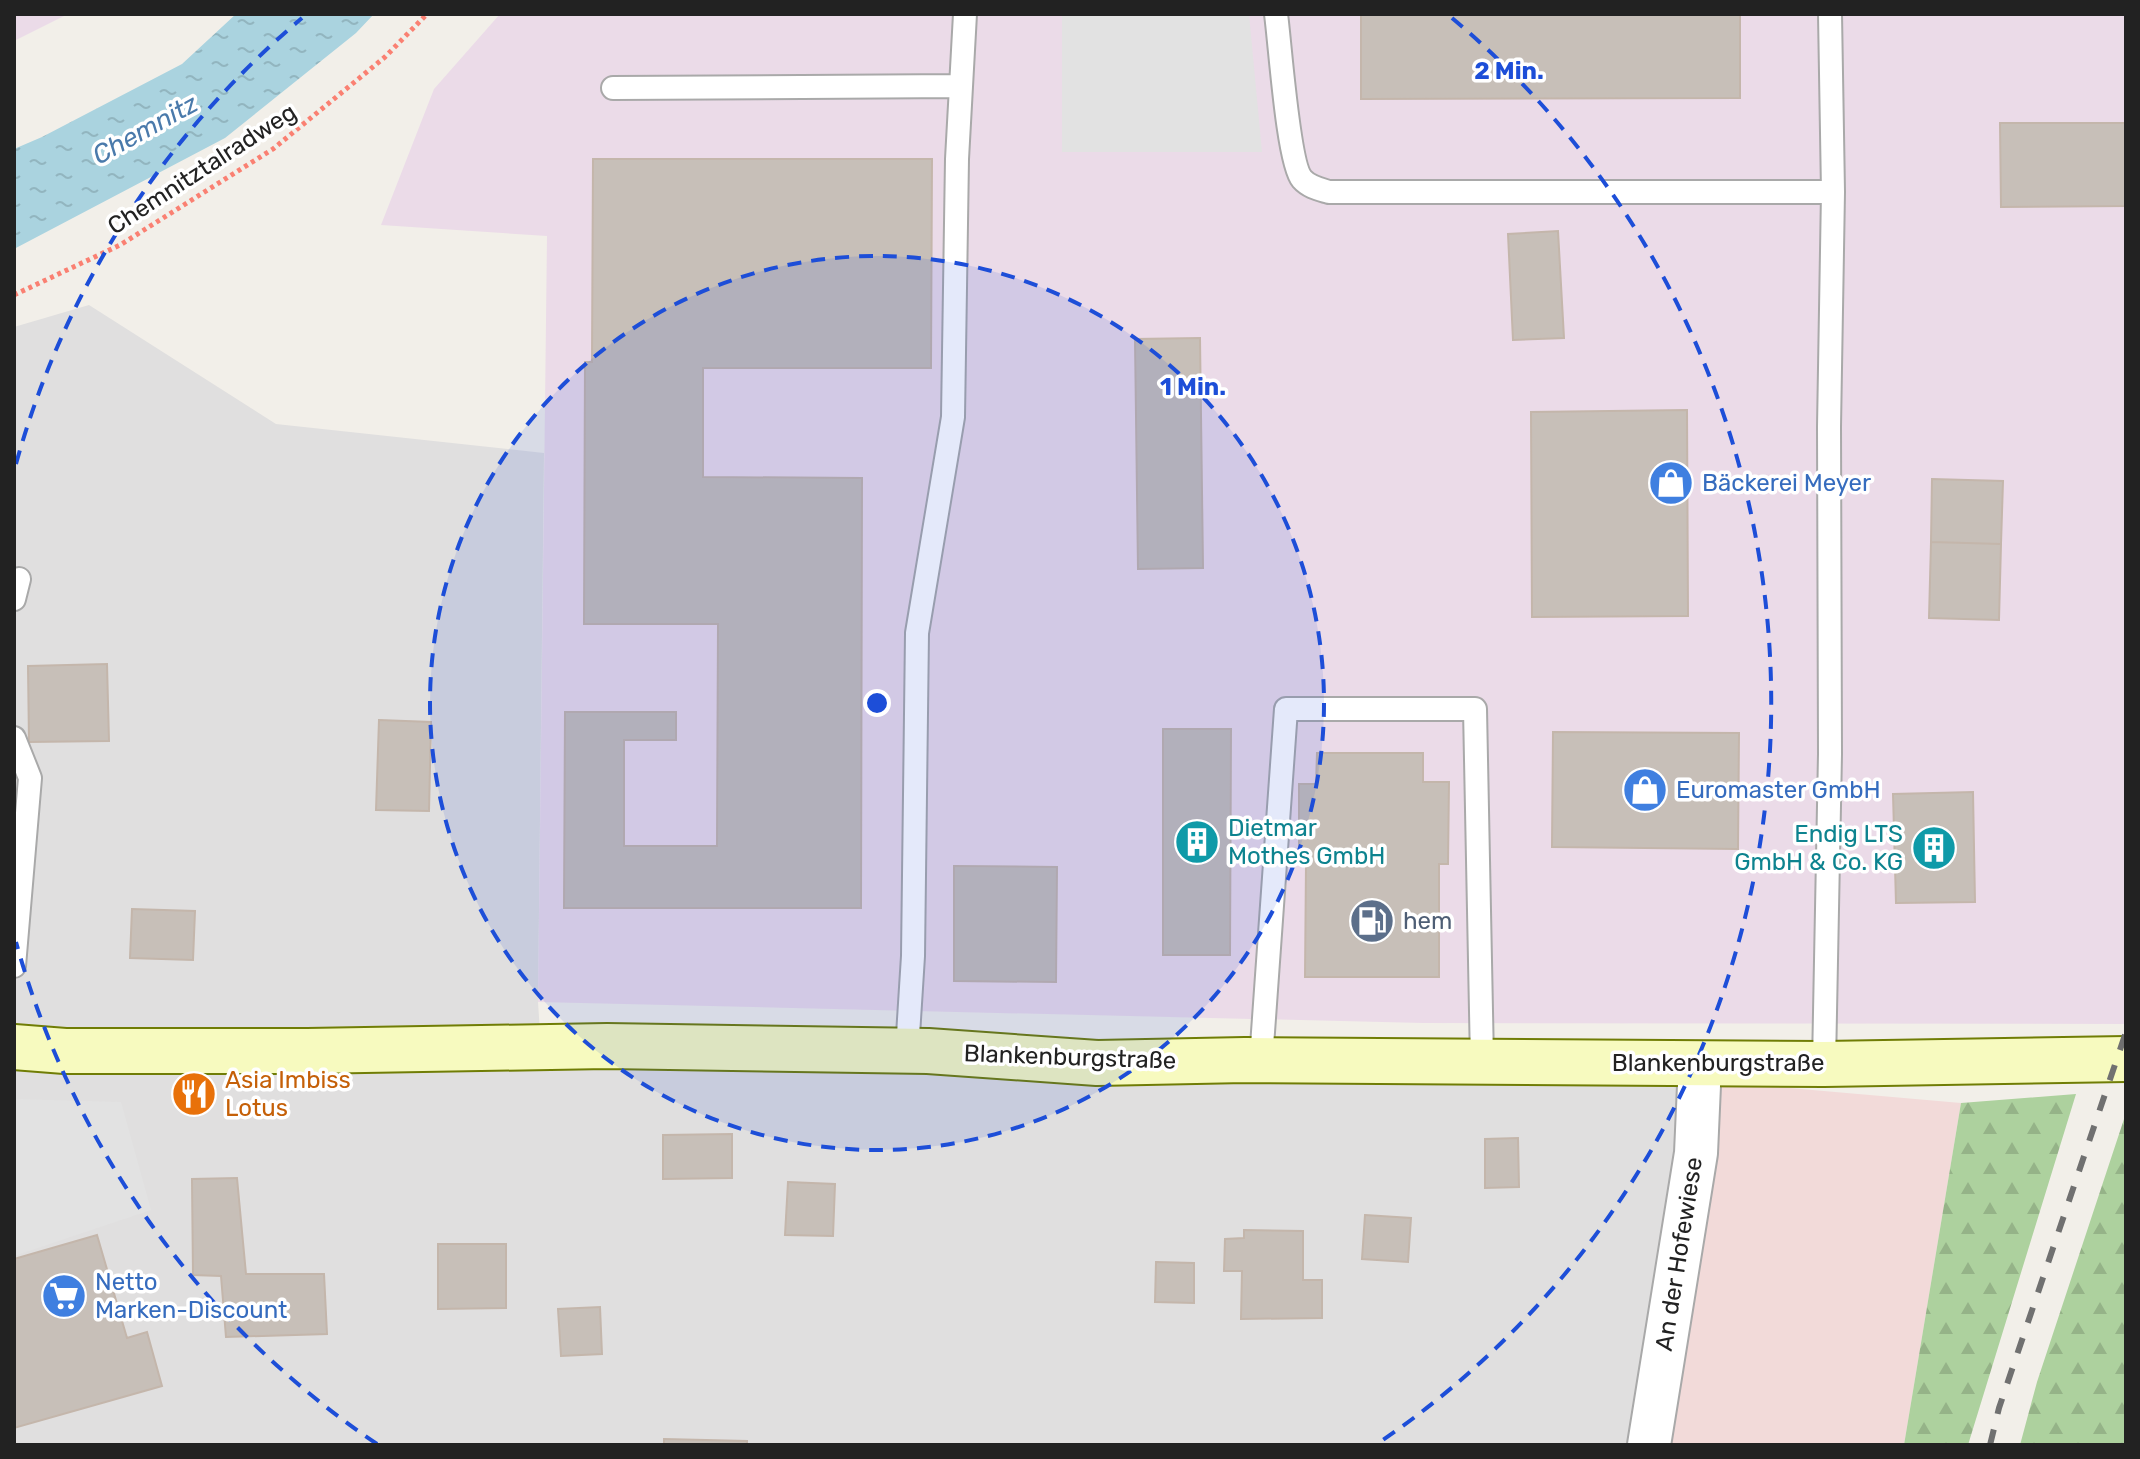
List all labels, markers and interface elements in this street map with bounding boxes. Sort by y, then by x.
text: 2 Min. [1474,57,1544,85]
water label: Chemnitz [87,88,203,171]
street label: Chemnitztalradweg [103,98,301,240]
text: 1 Min. [1160,373,1226,401]
shop icon: Bäckerei Meyer [1647,459,1695,507]
place label: Bäckerei Meyer [1702,469,1871,497]
centre of rings [863,689,891,717]
shop icon: Euromaster GmbH [1621,766,1669,814]
place label: Euromaster GmbH [1676,776,1881,804]
place label: Dietmar Mothes GmbH [1228,814,1385,870]
building icon: Dietmar Mothes GmbH [1173,818,1221,866]
place label: Endig LTS GmbH & Co. KG [1734,820,1903,876]
building icon: Endig LTS GmbH & Co. KG [1910,824,1958,872]
fuel station icon: hem [1348,897,1396,945]
place label: hem [1403,907,1452,935]
street label: Blankenburgstraße [963,1039,1177,1075]
street label: Blankenburgstraße [1612,1049,1824,1077]
place label: Asia Imbiss Lotus [225,1066,351,1122]
restaurant icon: Asia Imbiss Lotus [170,1070,218,1118]
street label: An der Hofewiese [1650,1155,1708,1353]
place label: Netto Marken-Discount [95,1268,287,1324]
supermarket icon: Netto Marken-Discount [40,1272,88,1320]

